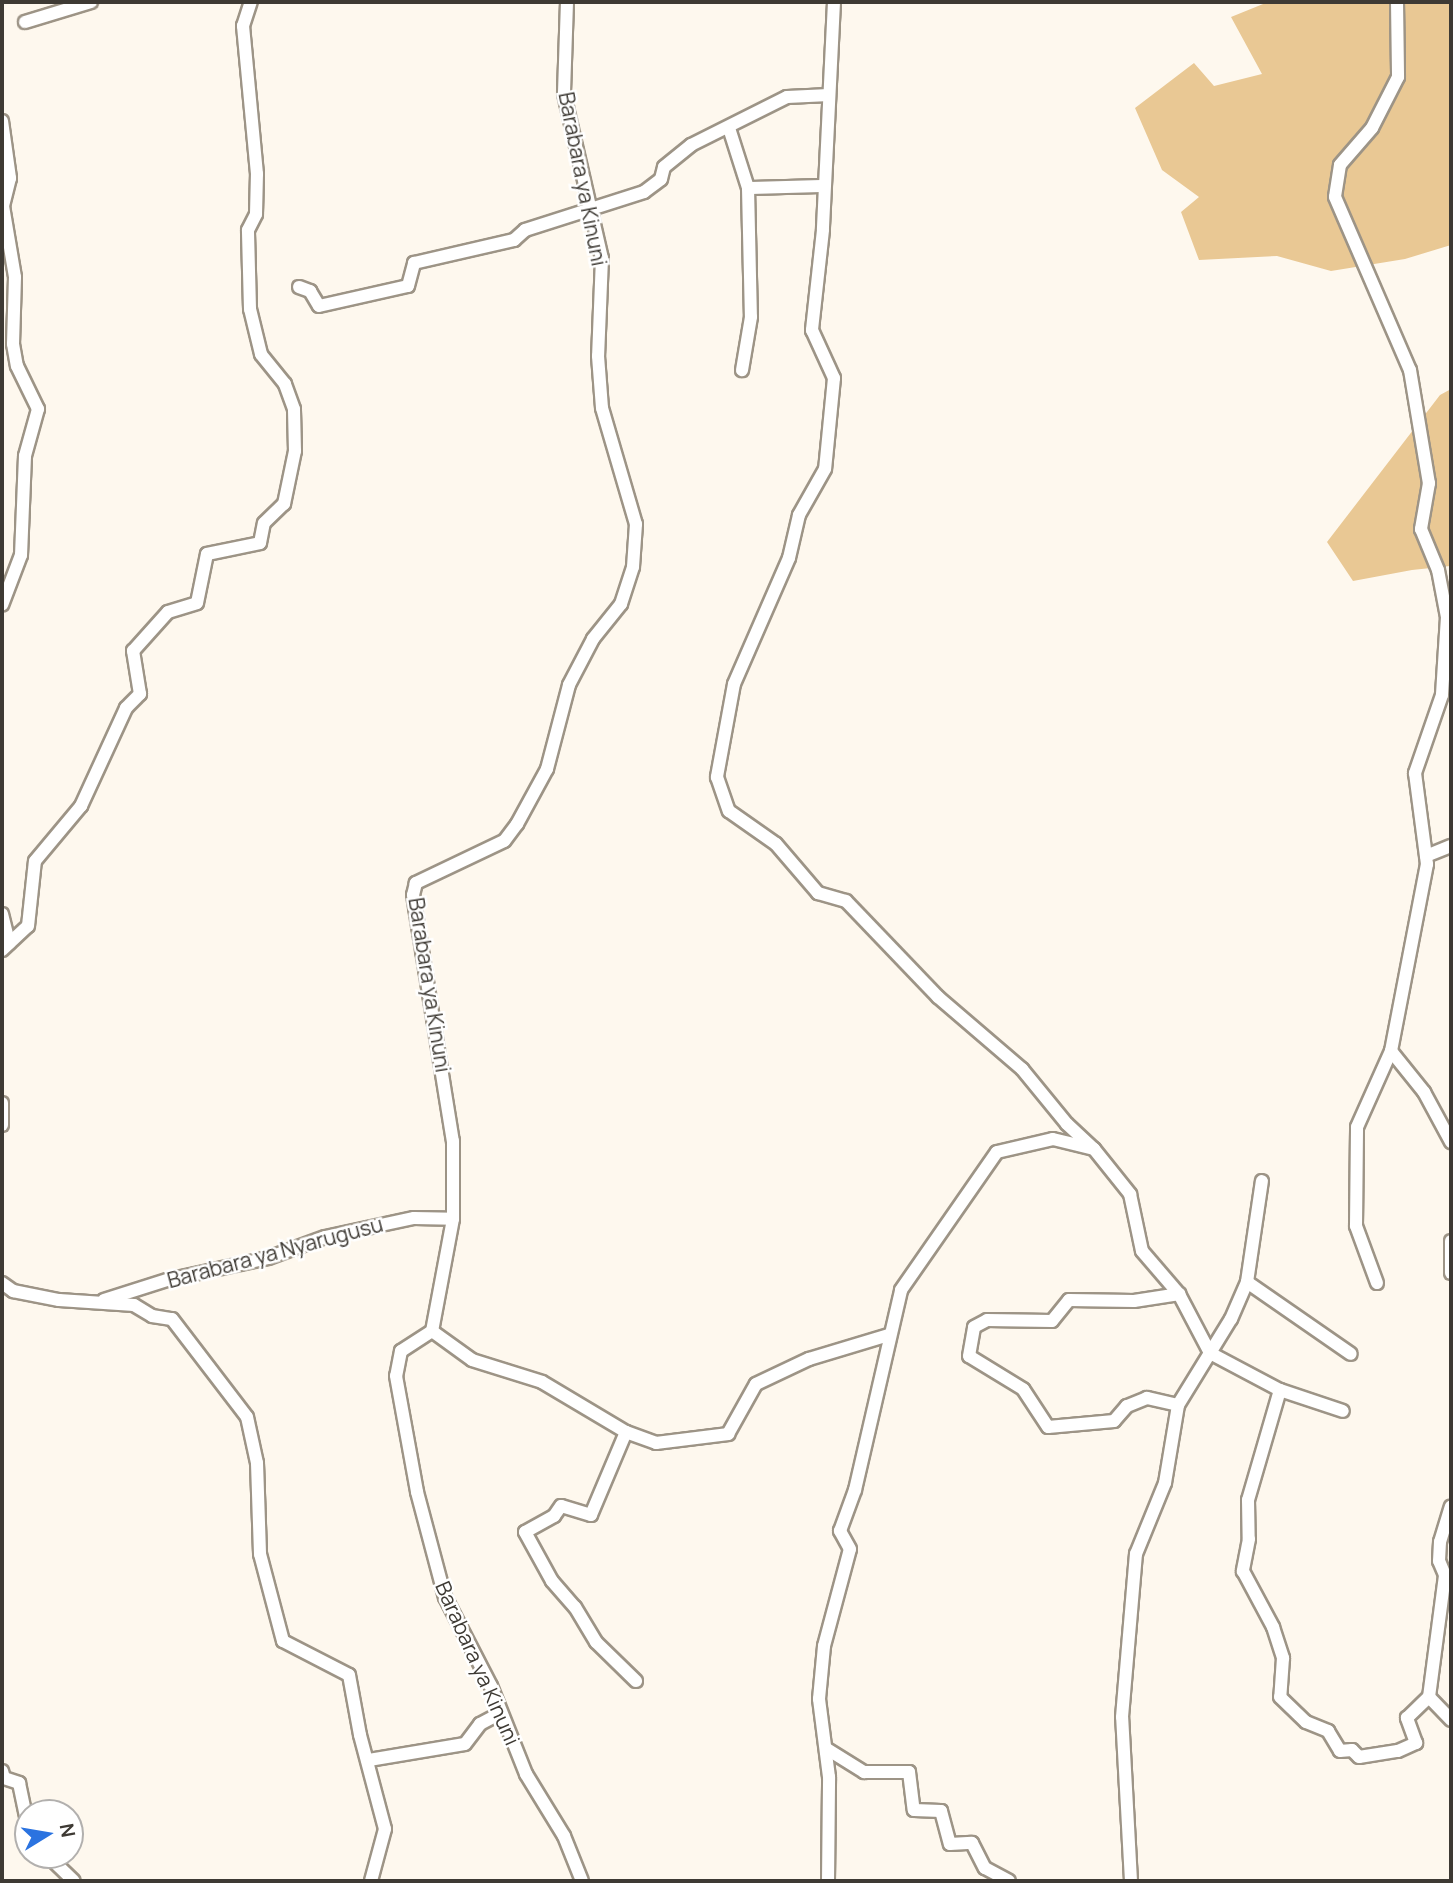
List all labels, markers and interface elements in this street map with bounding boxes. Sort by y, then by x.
street label: Barabara ya Kinuni [554,90,612,268]
street label: Barabara ya Kinuni [404,896,456,1074]
street label: Barabara ya Nyarugusu [164,1211,386,1293]
street label: Barabara ya Kinuni [431,1577,525,1749]
north arrow [14,1799,84,1869]
text: N [54,1821,82,1840]

